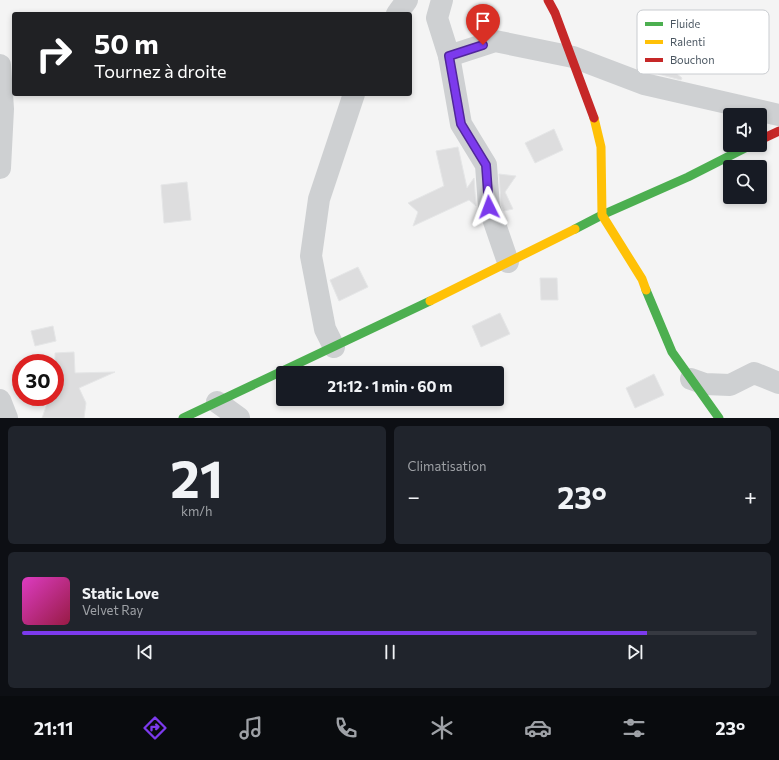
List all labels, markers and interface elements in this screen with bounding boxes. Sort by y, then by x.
pin [466,4,500,45]
icon: arrive [472,10,494,32]
legend [637,10,769,74]
text: Fluide [670,17,700,30]
text: 50 m [94,26,159,60]
icon: right [28,28,80,80]
text: Ralenti [670,35,706,48]
text: Bouchon [670,53,714,66]
text: Tournez à droite [94,60,227,82]
map controls [723,108,767,204]
button: sound [723,108,767,152]
button: search [723,160,767,204]
position arrow [468,186,510,228]
speed limit sign: 30 [12,354,64,406]
text: 21:12 · 1 min · 60 m [328,377,452,395]
text: 21 [170,445,223,509]
text: Climatisation [408,458,486,474]
text: 23° [557,478,607,515]
text: − [408,483,420,510]
text: + [744,483,757,510]
text: km/h [181,503,213,519]
text: Static Love [82,584,159,602]
text: Velvet Ray [82,602,143,618]
icon: previous [134,641,156,663]
icon: pause [379,641,401,663]
icon: next [624,641,646,663]
icon: directions [141,714,169,742]
icon: music [237,714,265,742]
icon: phone [332,714,360,742]
icon: climate [428,714,456,742]
icon: car [524,714,552,742]
icon: filters [620,714,648,742]
text: 21:11 [34,717,73,739]
text: 23° [715,717,745,739]

